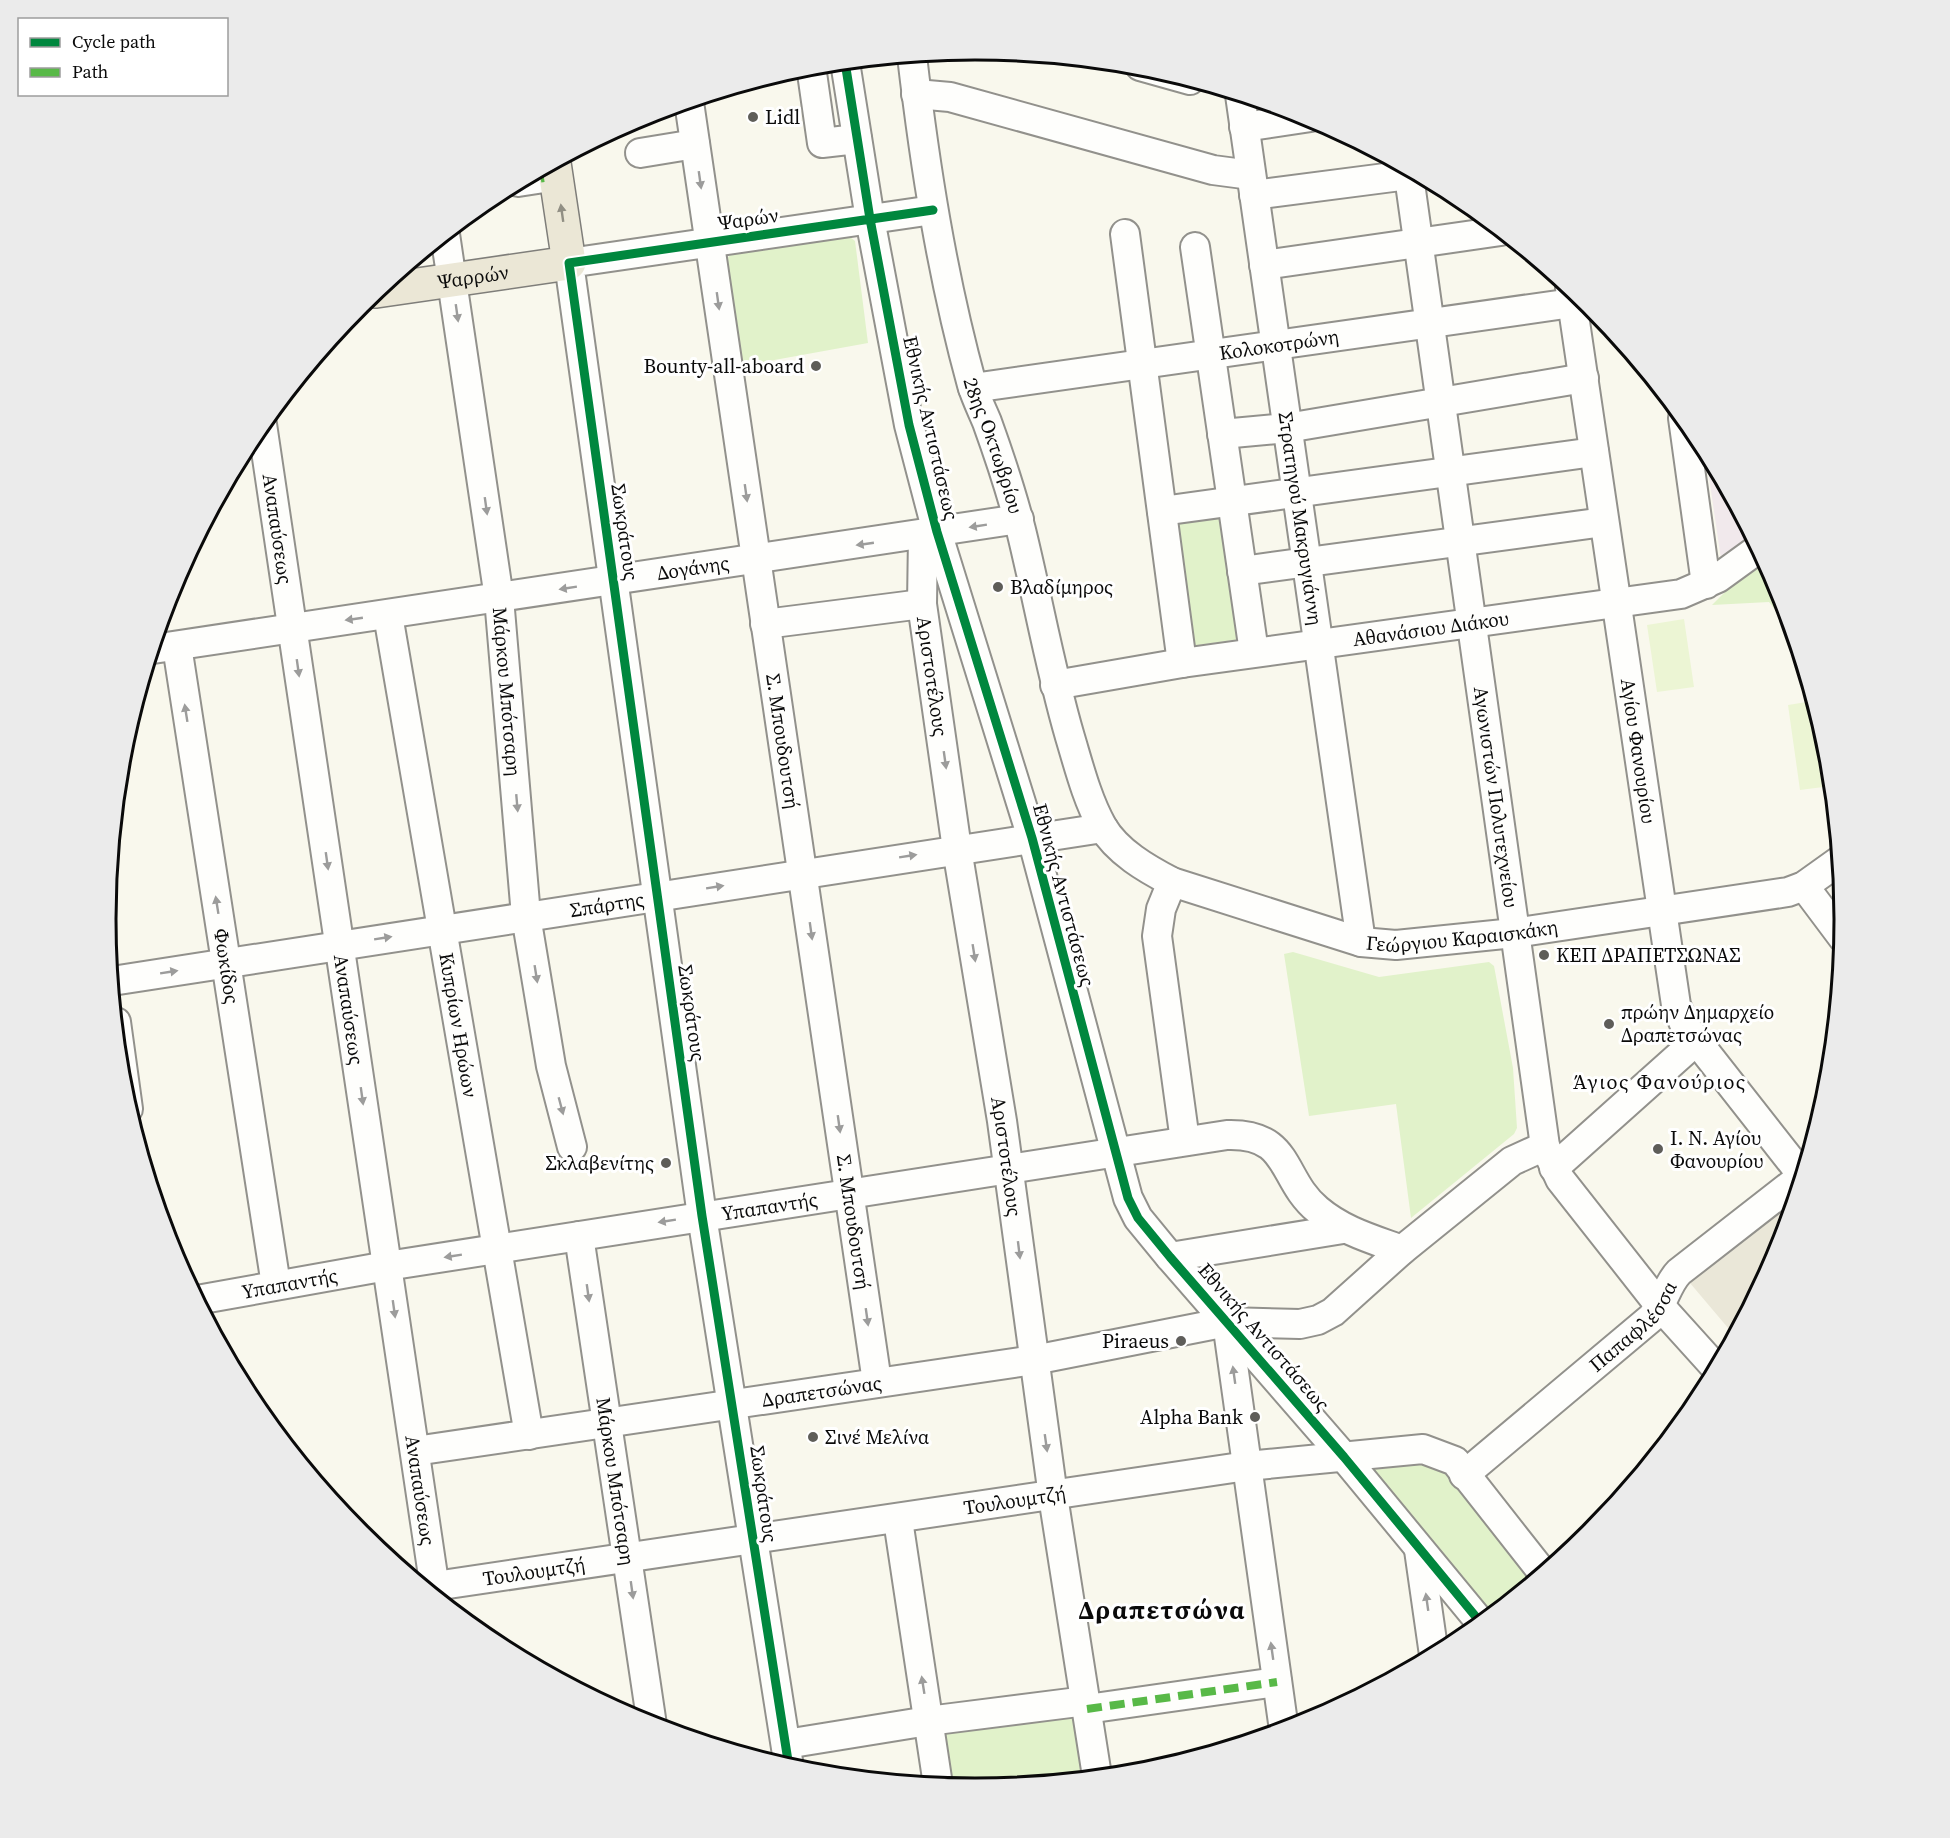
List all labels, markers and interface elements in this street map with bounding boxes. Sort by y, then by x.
legend [18,18,228,96]
text: Cycle path [72,29,156,54]
text: Path [72,59,109,84]
place label: Lidl [765,103,800,131]
marker: Lidl [746,110,760,124]
one-way arrow [696,171,705,190]
street label: Ψαρών [716,201,780,237]
one-way arrow [557,203,566,222]
street label: Ψαρρών [435,258,511,296]
one-way arrow [713,291,722,310]
one-way arrow [453,304,462,323]
street label: Κολοκοτρώνη [1217,322,1341,367]
street label: Εθνικής Αντιστάσεως [896,333,966,523]
place label: Bounty-all-aboard [643,352,805,380]
marker: Bounty-all-aboard [809,359,823,373]
street label: 28ης Οκτωβρίου [957,374,1030,517]
street label: Στρατηγού Μακρυγιάννη [1271,410,1330,627]
street label: Αναπαύσεως [256,472,300,586]
street label: Σωκράτους [604,482,646,582]
one-way arrow [742,484,751,503]
one-way arrow [481,497,490,516]
one-way arrow [968,521,987,530]
one-way arrow [855,539,874,548]
street label: Δογάνης [655,549,731,587]
place label: Βλαδίμηρος [1010,573,1113,601]
marker: Βλαδίμηρος [991,580,1005,594]
one-way arrow [558,583,577,592]
street label: Αθανάσιου Διάκου [1351,604,1511,653]
street label: Μάρκου Μπότσαρη [486,606,528,777]
street label: Αριστοτέλους [910,614,955,738]
one-way arrow [345,615,364,624]
one-way arrow [294,659,303,678]
street label: Σ. Μπουδουτσή [759,672,807,811]
street label: Αγίου Φανουρίου [1614,676,1663,826]
street label: Αγωνιστών Πολυτεχνείου [1467,684,1525,909]
one-way arrow [181,703,190,722]
one-way arrow [940,751,949,770]
one-way arrow [512,793,522,812]
street label: Εθνικής Αντιστάσεως [1026,800,1102,990]
one-way arrow [323,852,332,871]
one-way arrow [898,852,917,861]
one-way arrow [706,882,725,891]
street label: Σπάρτης [568,885,646,924]
one-way arrow [213,895,222,914]
street label: Γεώργιου Καραισκάκη [1365,913,1560,959]
one-way arrow [806,921,815,940]
street label: Φωκίδος [207,926,246,1006]
one-way arrow [373,934,392,943]
place label: ΚΕΠ ΔΡΑΠΕΤΣΩΝΑΣ [1556,941,1740,969]
one-way arrow [970,944,979,963]
marker: ΚΕΠ ΔΡΑΠΕΤΣΩΝΑΣ [1537,948,1551,962]
street label: Κυπρίων Ηρώων [432,950,485,1100]
street label: Αναπαύσεως [327,952,371,1067]
street label: Σωκράτους [671,963,713,1063]
one-way arrow [531,964,540,983]
one-way arrow [160,967,179,976]
place label: πρώην Δημαρχείο Δραπετσώνας [1621,998,1774,1049]
marker: πρώην Δημαρχείο Δραπετσώνας [1602,1017,1616,1031]
district label: Άγιος Φανούριος [1573,1067,1747,1096]
one-way arrow [357,1086,366,1105]
street label: Αριστοτέλους [984,1094,1029,1218]
one-way arrow [557,1097,567,1115]
one-way arrow [834,1114,843,1133]
place label: Ι. Ν. Αγίου Φανουρίου [1670,1124,1764,1175]
marker: Ι. Ν. Αγίου Φανουρίου [1651,1142,1665,1156]
place label: Σκλαβενίτης [545,1149,654,1177]
street label: Σ. Μπουδουτσή [830,1153,877,1291]
marker: Σκλαβενίτης [659,1156,673,1170]
street label: Υπαπαντής [719,1185,819,1228]
one-way arrow [657,1217,676,1226]
one-way arrow [1015,1240,1024,1259]
one-way arrow [444,1251,463,1260]
street label: Εθνικής Αντιστάσεως [1192,1257,1336,1417]
street label: Υπαπαντής [239,1261,340,1306]
street label: Παπαφλέσσα [1583,1276,1683,1378]
one-way arrow [584,1284,593,1303]
one-way arrow [389,1300,398,1319]
one-way arrow [863,1307,872,1326]
place label: Piraeus [1102,1327,1169,1355]
marker: Piraeus [1174,1334,1188,1348]
one-way arrow [1230,1365,1239,1384]
street label: Δραπετσώνας [760,1369,884,1414]
street label: Μάρκου Μπότσαρη [589,1395,642,1567]
place label: Alpha Bank [1140,1403,1243,1431]
marker: Alpha Bank [1248,1410,1262,1424]
place label: Σινέ Μελίνα [825,1423,929,1451]
marker: Σινέ Μελίνα [806,1430,820,1444]
street label: Αναπαύσεως [398,1433,442,1547]
one-way arrow [1041,1433,1050,1452]
street label: Σωκράτους [743,1444,785,1544]
street label: Τουλουμτζή [962,1479,1068,1522]
street label: Τουλουμτζή [481,1550,587,1593]
one-way arrow [627,1581,636,1600]
district label: Δραπετσώνα [1078,1592,1246,1628]
one-way arrow [1422,1592,1431,1611]
one-way arrow [1268,1641,1277,1660]
one-way arrow [918,1676,927,1695]

